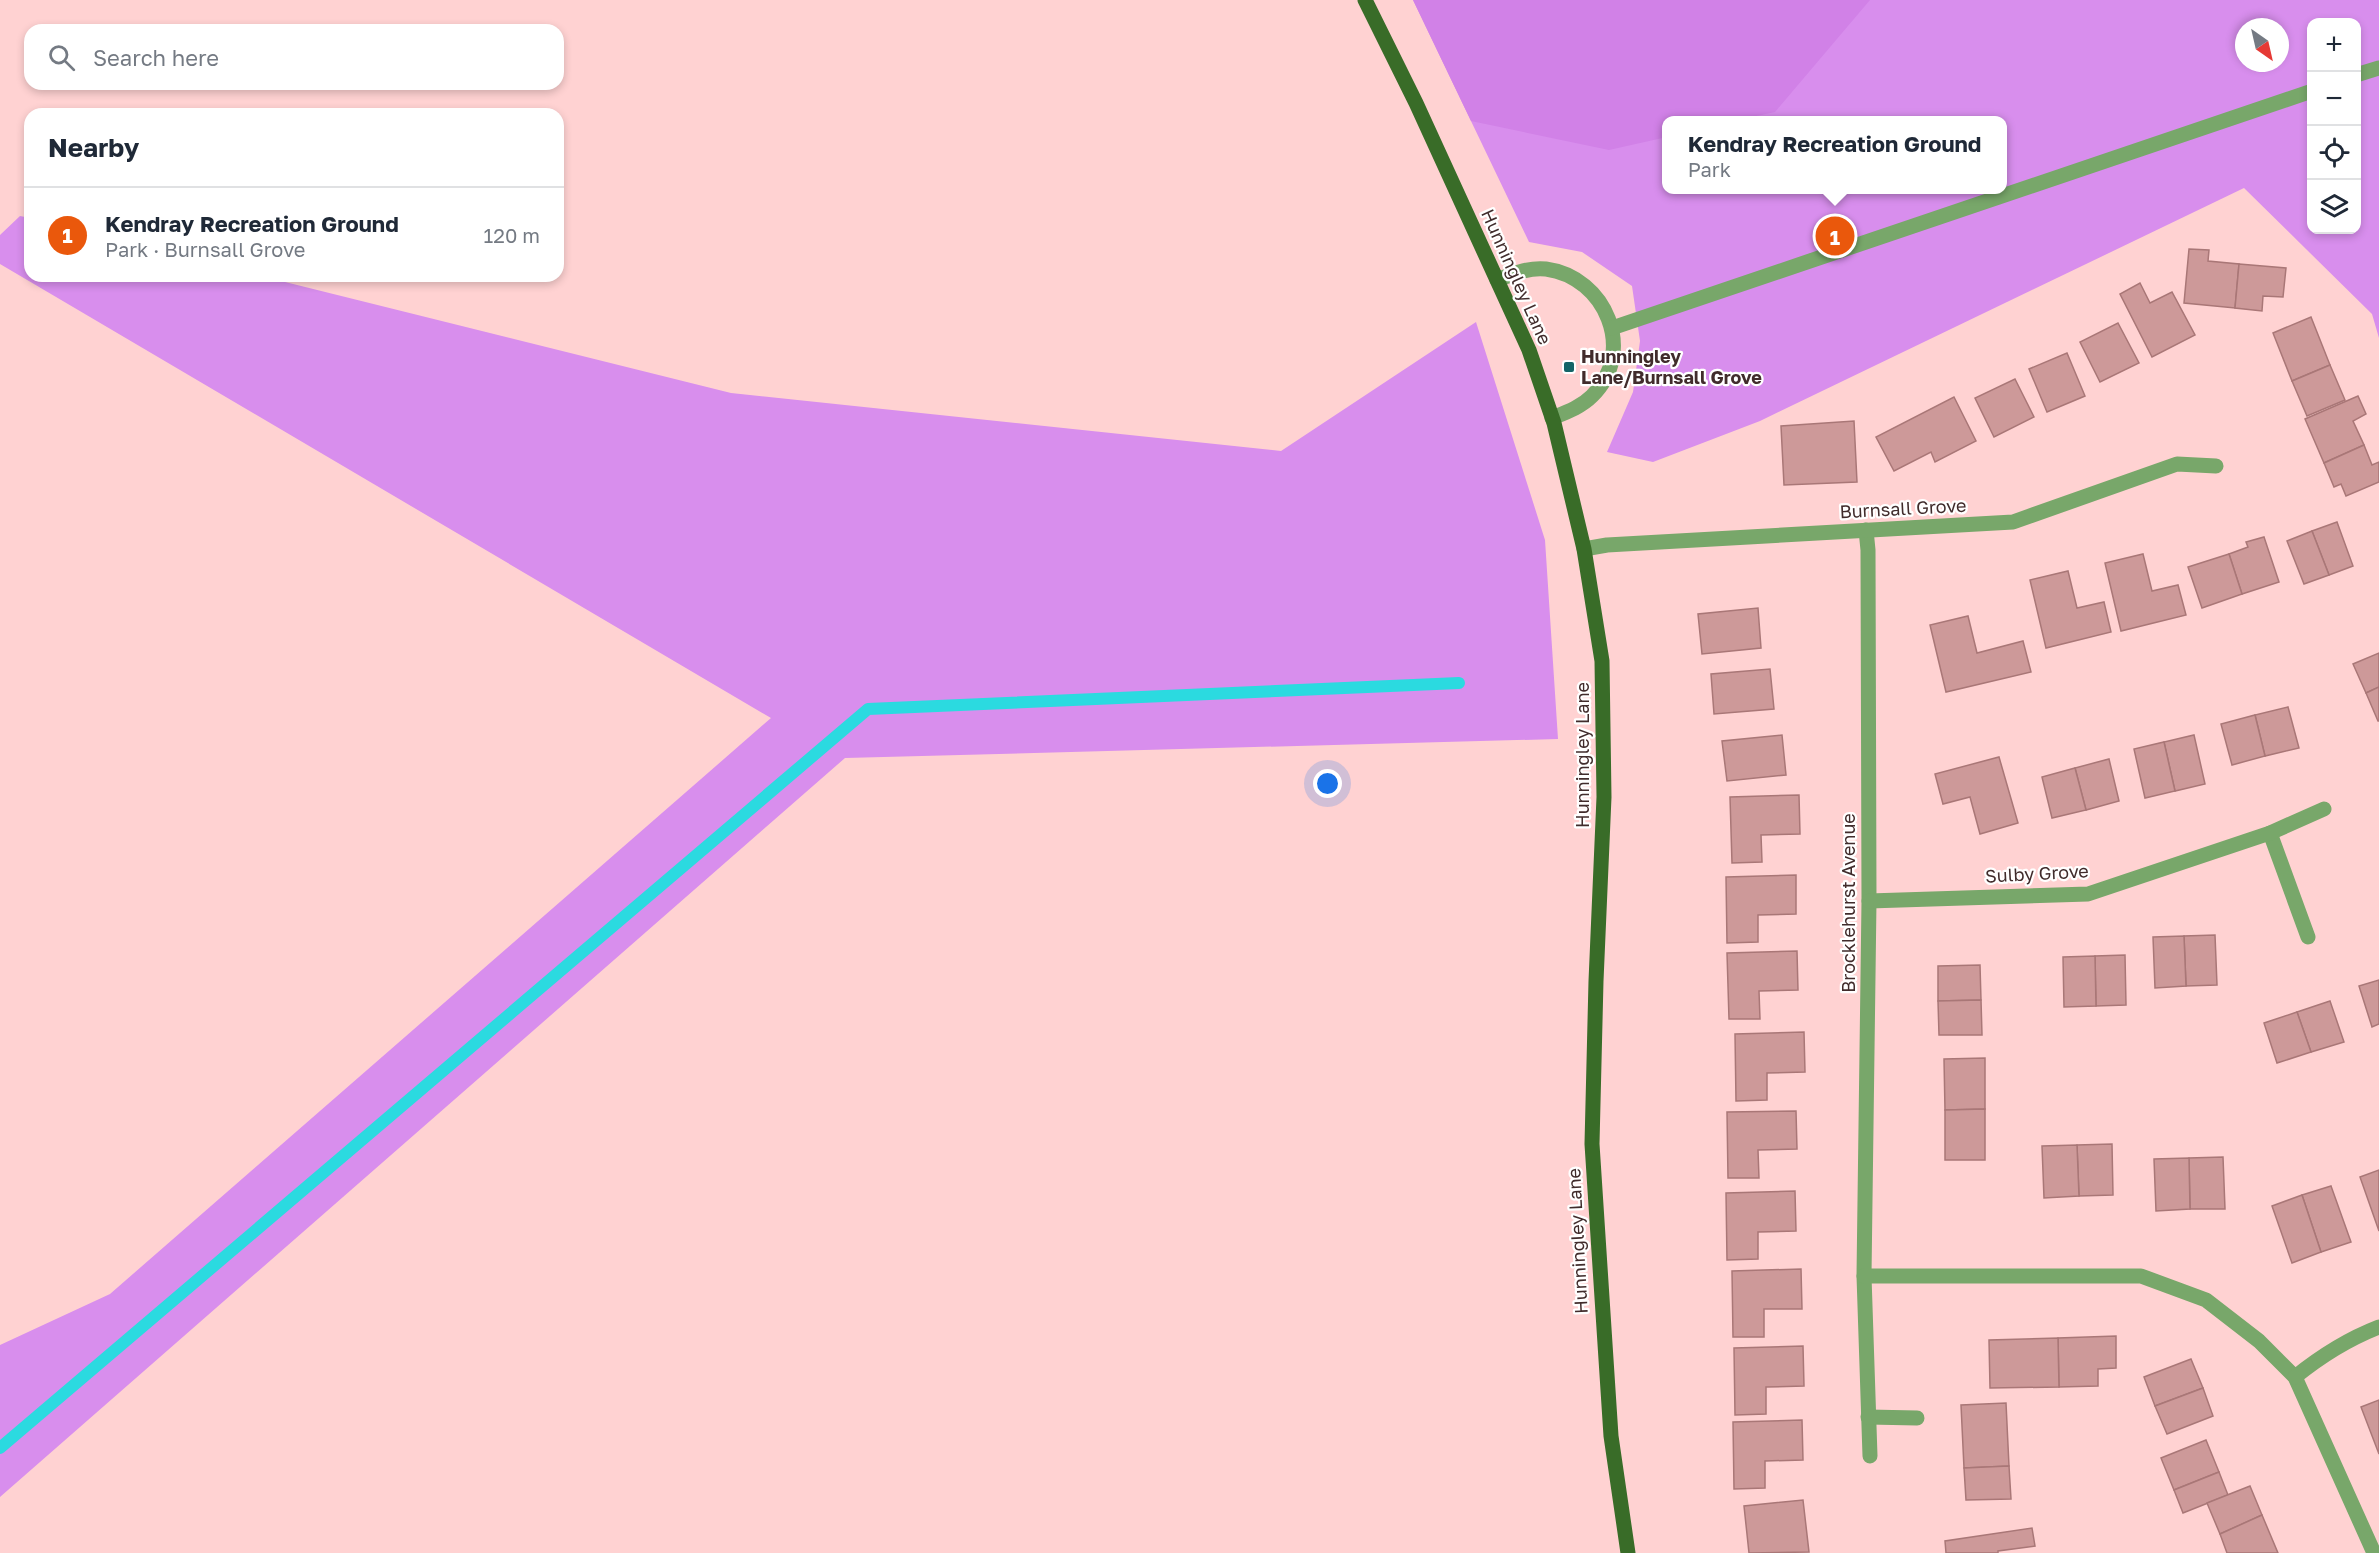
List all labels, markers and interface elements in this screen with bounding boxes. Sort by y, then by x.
north arrow [2235,18,2289,72]
map controls [2307,18,2361,234]
button: + [2307,18,2361,72]
search box [24,24,564,90]
icon: search [45,41,78,74]
text: Search here [93,44,219,71]
button: − [2307,72,2361,126]
popup [1662,116,2007,194]
button: locate [2307,126,2361,180]
text: Kendray Recreation Ground [1688,130,1981,157]
text: Nearby [48,132,139,163]
text: Park [1688,157,1731,181]
button: layers [2307,180,2361,234]
street label: Hunningley Lane [1477,205,1557,348]
text: Kendray Recreation Ground [105,210,399,237]
pin: 1 [1816,214,1854,258]
text: 1 [62,223,73,247]
text: 120 m [484,223,540,247]
text: Park · Burnsall Grove [105,237,305,261]
place label: Hunningley Lane/Burnsall Grove [1581,345,1762,388]
marker: Hunningley Lane/Burnsall Grove [1562,360,1576,374]
street label: Burnsall Grove [1839,494,1967,522]
street label: Hunningley Lane [1571,682,1593,828]
your location [1313,769,1342,798]
street label: Brocklehurst Avenue [1837,813,1859,993]
street label: Sulby Grove [1985,859,2089,887]
street label: Hunningley Lane [1562,1168,1592,1315]

